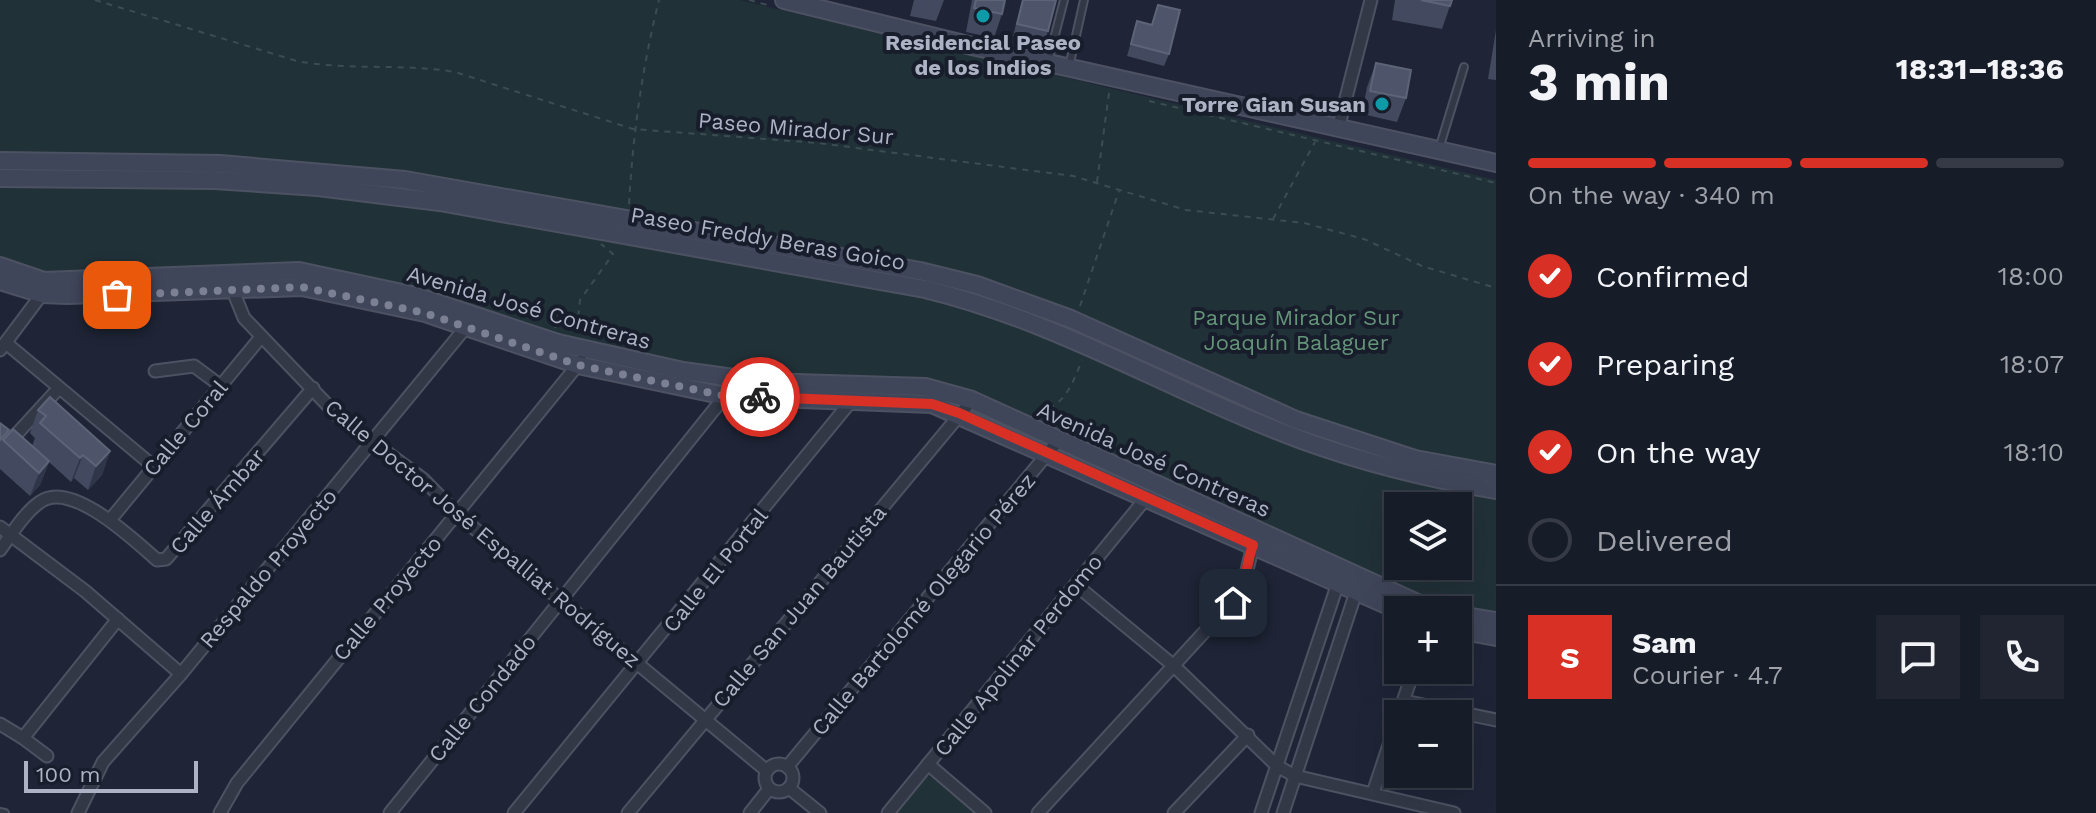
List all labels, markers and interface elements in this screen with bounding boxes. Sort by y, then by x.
marker: Residencial Paseo de los Indios [974,7,992,25]
text: Arriving in [1528,23,1656,53]
place label: Residencial Paseo de los Indios [885,30,1081,80]
text: 18:31–18:36 [1896,51,2064,86]
text: 3 min [1528,52,1670,113]
place label: Torre Gian Susan [1182,92,1366,117]
marker: Torre Gian Susan [1373,95,1391,113]
street label: Paseo Mirador Sur [697,107,895,149]
text: On the way · 340 m [1528,180,1775,210]
street label: Paseo Freddy Beras Goico [629,202,907,275]
icon: check [1528,254,1572,298]
text: Confirmed [1596,259,1750,294]
pin [83,261,151,329]
street label: Avenida José Contreras [404,261,654,354]
text: 18:00 [1998,261,2064,291]
icon: bag [95,273,139,317]
park label: Parque Mirador Sur Joaquín Balaguer [1192,305,1400,355]
icon: check [1528,342,1572,386]
text: Preparing [1596,347,1734,382]
text: 18:07 [2000,349,2064,379]
courier [720,357,800,437]
street label: Calle Coral [138,375,233,481]
icon: bike [738,375,782,419]
street label: Calle Doctor José Espalliat Rodríguez [320,394,645,673]
street label: Avenida José Contreras [1033,397,1274,522]
icon: check [1528,430,1572,474]
text: On the way [1596,435,1761,470]
text: 18:10 [2004,437,2064,467]
street label: Calle Ámbar [165,444,270,559]
street label: Calle Bartolomé Olegario Pérez [806,468,1040,740]
street label: Respaldo Proyecto [195,484,342,653]
map controls [1384,492,1472,788]
button: layers [1384,492,1472,580]
street label: Calle San Juan Bautista [707,500,891,713]
street label: Calle El Portal [658,503,773,637]
text: Delivered [1596,523,1733,558]
street label: Calle Proyecto [328,531,447,666]
street label: Calle Apolinar Perdomo [929,549,1107,761]
pin [1199,569,1267,637]
icon: home [1211,581,1255,625]
button: + [1384,596,1472,684]
button: chat [1876,615,1960,699]
button: phone [1980,615,2064,699]
text: Sam [1632,625,1697,660]
street label: Calle Condado [423,630,541,767]
text: S [1560,640,1580,675]
text: Courier · 4.7 [1632,660,1782,690]
button: − [1384,700,1472,788]
scale bar [24,757,198,793]
text: 100 m [36,762,100,787]

